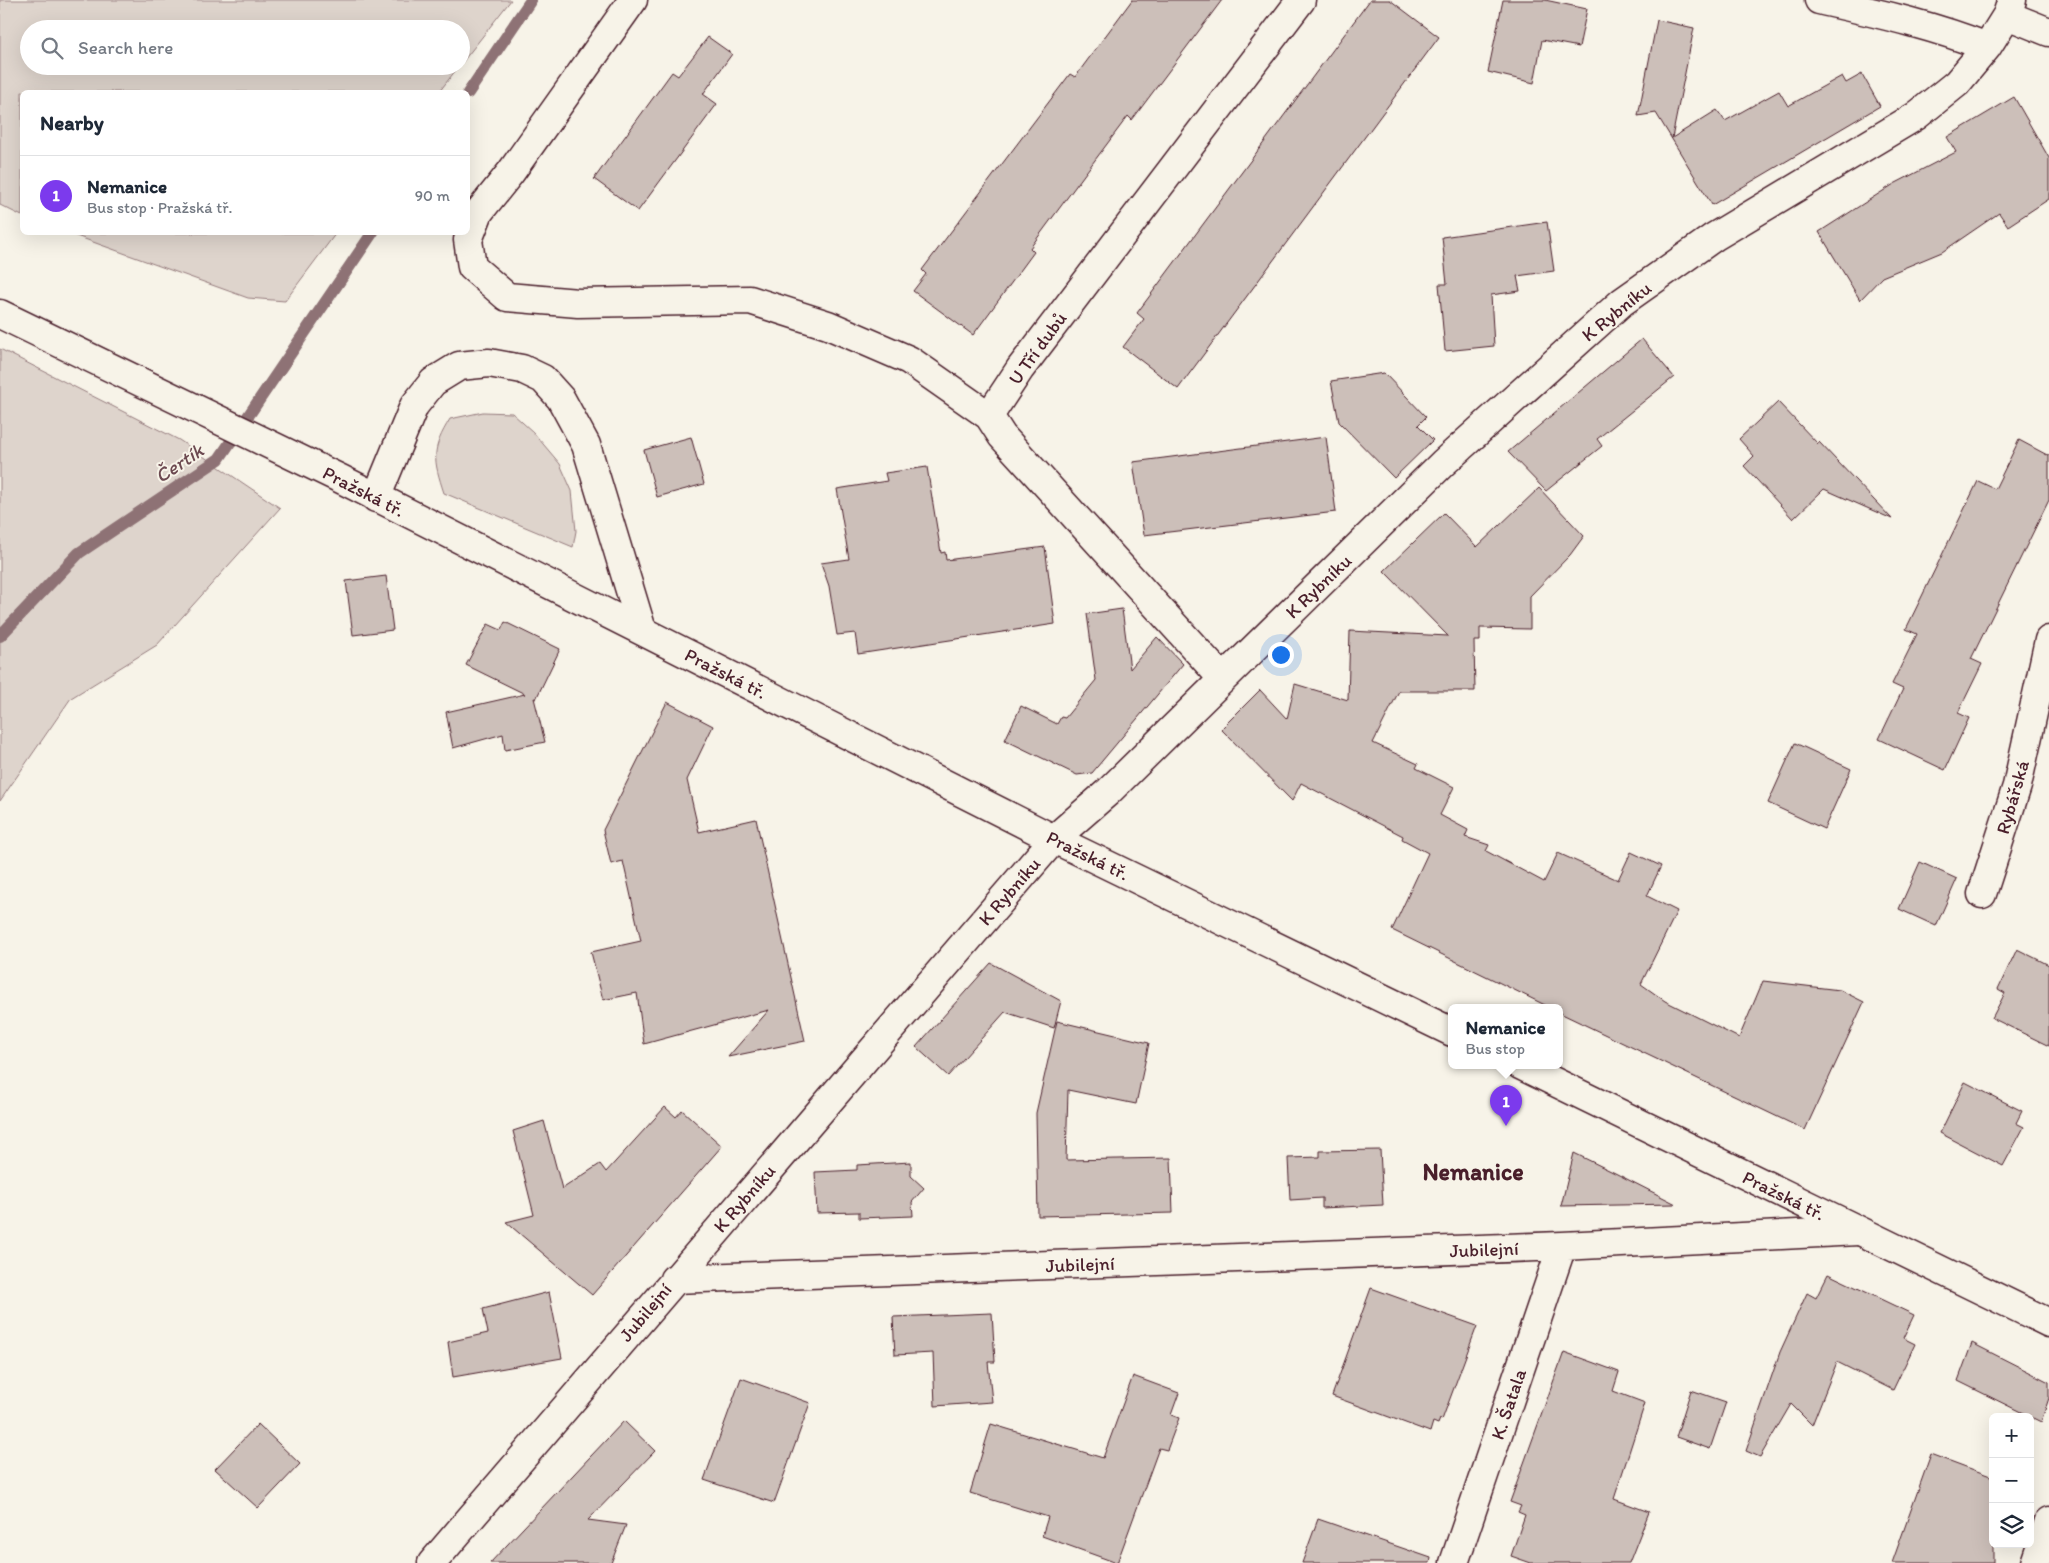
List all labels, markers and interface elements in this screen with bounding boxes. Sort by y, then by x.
search box [20,20,470,75]
icon: search [38,34,66,62]
text: Search here [78,36,173,59]
text: Nearby [40,110,104,135]
text: Nemanice [87,175,167,198]
text: 1 [52,186,60,205]
text: 90 m [415,186,450,205]
text: Bus stop · Pražská tř. [87,198,233,217]
street label: K Rybníku [1577,276,1656,346]
street label: U Tří dubů [1003,307,1072,389]
water label: Čertík [150,437,209,488]
street label: Pražská tř. [319,461,409,522]
street label: K Rybníku [1281,549,1357,623]
your location [1268,642,1294,668]
street label: Pražská tř. [681,643,771,704]
street label: Rybářská [1991,757,2034,837]
street label: Pražská tř. [1043,826,1133,885]
street label: K Rybníku [973,852,1046,930]
popup [1448,1004,1563,1069]
text: Nemanice [1465,1016,1546,1039]
text: Bus stop [1465,1039,1525,1058]
pin: 1 [1490,1085,1522,1126]
district label: Nemanice [1422,1157,1524,1186]
street label: K Rybníku [708,1159,781,1237]
street label: Pražská tř. [1739,1166,1829,1225]
street label: Jubilejní [1449,1237,1519,1262]
street label: Jubilejní [1045,1252,1115,1277]
street label: Jubilejní [614,1278,677,1346]
street label: K. Šatala [1486,1366,1531,1443]
map controls [1989,1413,2034,1548]
button: + [1989,1413,2034,1458]
button: − [1989,1458,2034,1503]
button: layers [1989,1503,2034,1548]

